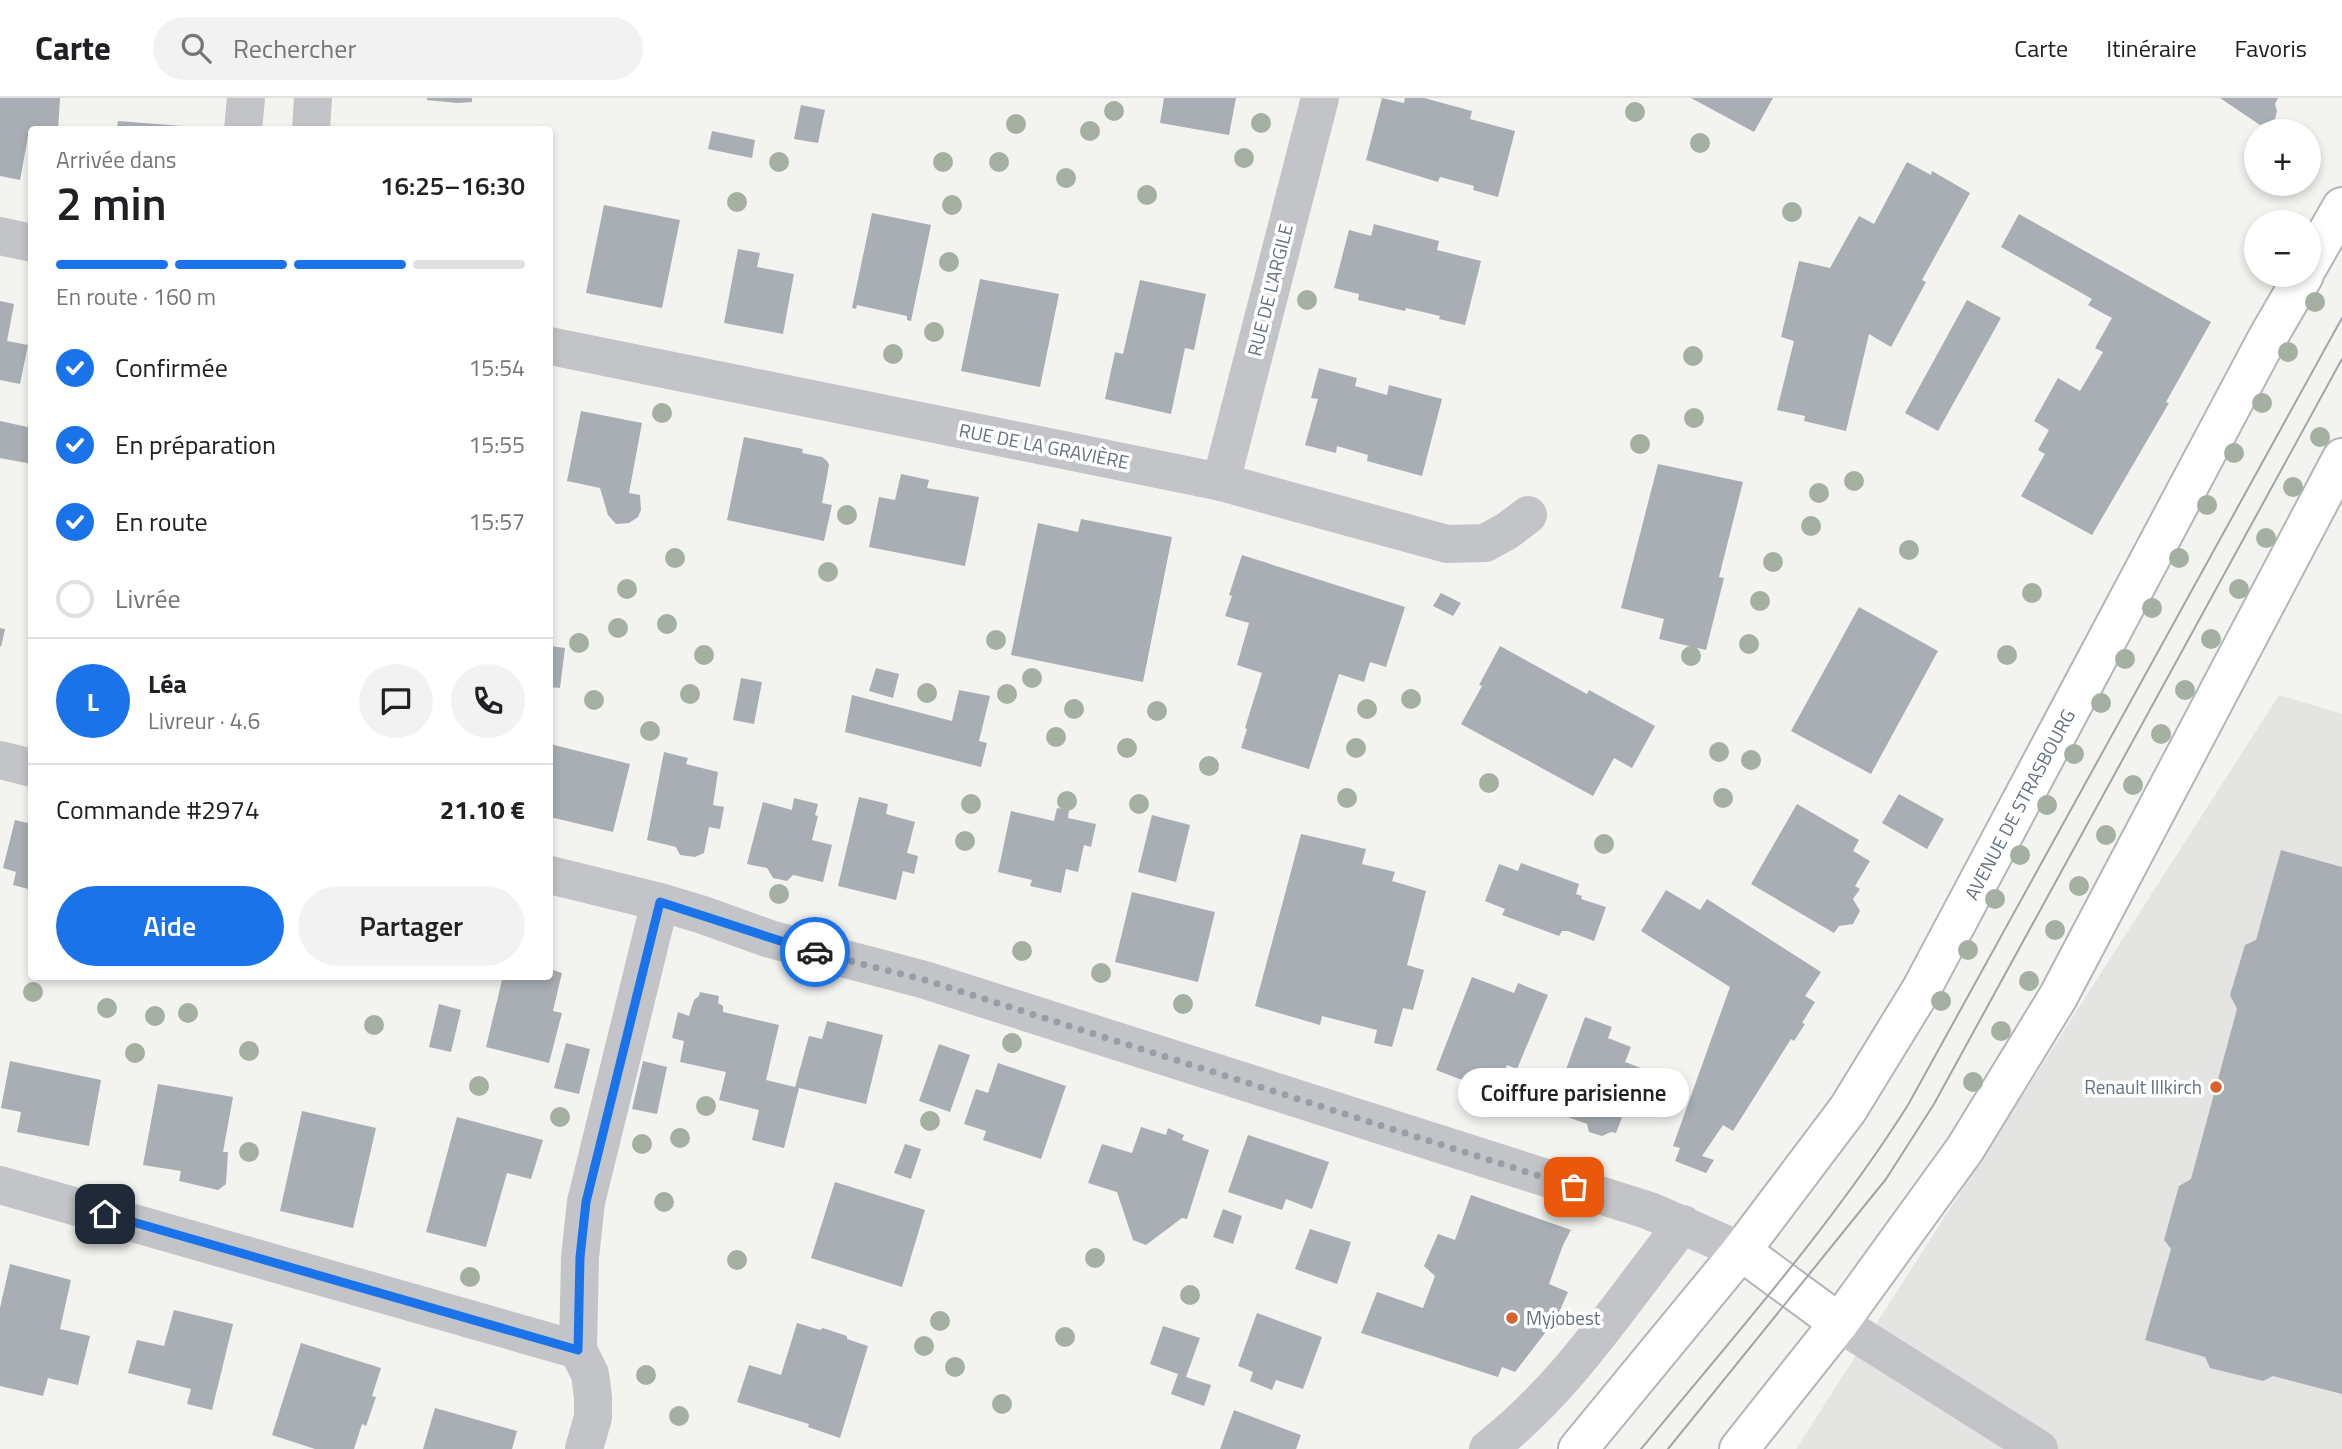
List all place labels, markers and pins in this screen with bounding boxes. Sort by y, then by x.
callout: Coiffure parisienne [1458,1068,1690,1117]
place label: Renault Illkirch [2084,1072,2202,1101]
marker: Renault Illkirch [2208,1079,2224,1095]
pin [1544,1157,1604,1217]
pin [75,1184,135,1244]
place label: Myjobest [1526,1303,1601,1332]
marker: Myjobest [1504,1310,1520,1326]

